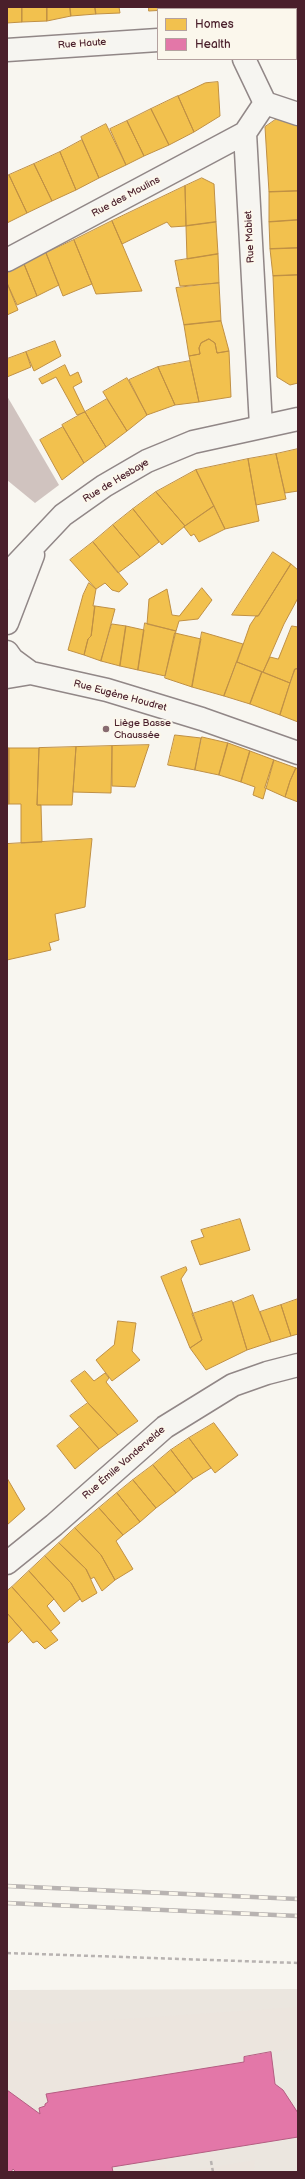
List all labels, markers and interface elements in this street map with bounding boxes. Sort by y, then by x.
legend [157,8,297,60]
text: Homes [195,17,234,32]
street label: Rue Haute [57,36,107,52]
text: Health [195,37,231,52]
street label: Rue des Moulins [90,174,162,220]
street label: Rue Mabiet [243,210,257,264]
street label: Rue de Hesbaye [81,457,151,505]
street label: Rue Eugène Houdret [72,678,168,714]
place label: Liège Basse Chaussée [114,717,171,740]
marker: Liège Basse Chaussée [101,724,111,734]
street label: Rue Émile Vandervelde [80,1424,168,1502]

